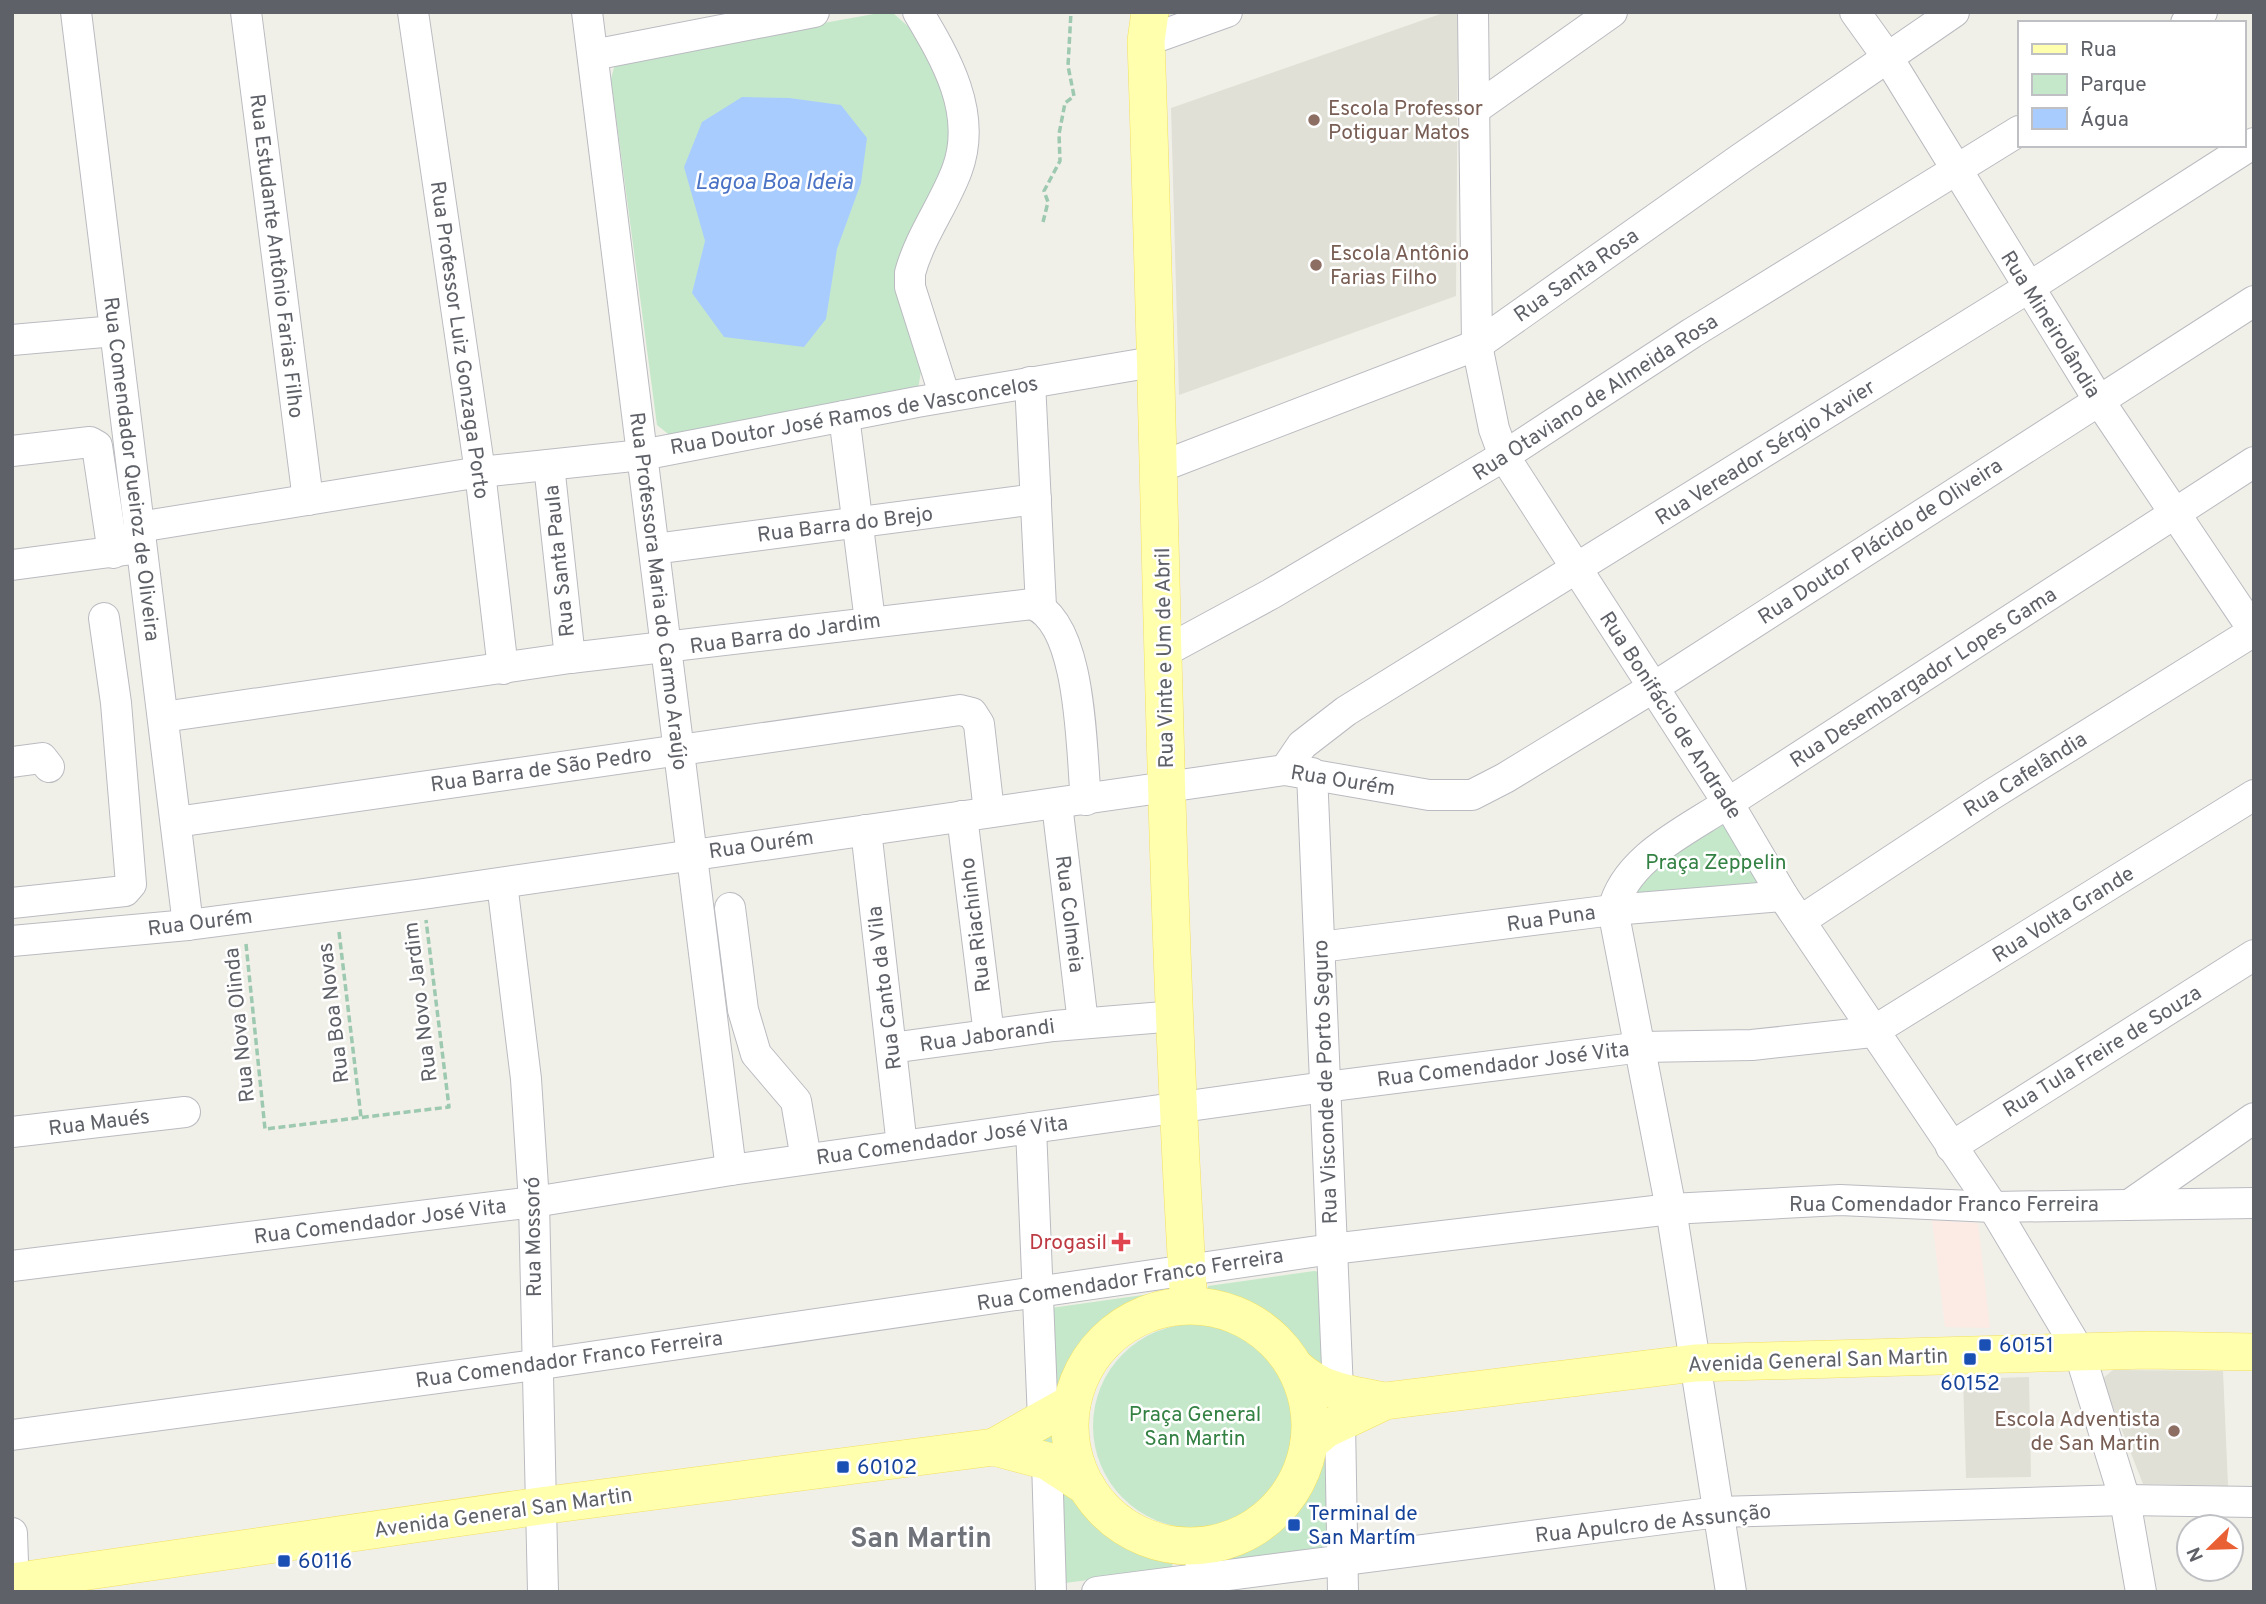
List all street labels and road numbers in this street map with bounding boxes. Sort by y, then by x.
street label: Rua Estudante Antônio Farias Filho [242,92,309,420]
street label: Rua Professor Luiz Gonzaga Porto [423,179,494,501]
street label: Rua Santa Rosa [1509,223,1645,329]
street label: Rua Mineirolândia [1994,246,2106,404]
street label: Rua Comendador Queiroz de Oliveira [96,295,165,643]
street label: Rua Otaviano de Almeida Rosa [1468,309,1724,488]
street label: Rua Doutor José Ramos de Vasconcelos [668,371,1040,462]
street label: Rua Vereador Sérgio Xavier [1651,374,1881,532]
street label: Rua Professora Maria do Carmo Araújo [622,411,693,772]
street label: Rua Doutor Plácido de Oliveira [1754,453,2008,631]
street label: Rua Santa Paula [539,483,582,638]
street label: Rua Barra do Brejo [756,501,935,550]
street label: Rua Vinte e Um de Abril [1150,547,1181,769]
street label: Rua Desembargador Lopes Gama [1785,582,2062,775]
street label: Rua Bonifácio de Andrade [1592,607,1747,825]
street label: Rua Barra do Jardim [688,608,882,661]
street label: Rua Cafelândia [1959,726,2093,824]
street label: Rua Barra de São Pedro [429,742,654,799]
street label: Rua Ourém [1288,760,1397,803]
street label: Rua Ourém [707,825,815,866]
street label: Rua Colmeia [1048,854,1089,975]
street label: Rua Riachinho [955,856,998,994]
street label: Rua Volta Grande [1988,861,2140,970]
street label: Rua Puna [1505,900,1597,939]
street label: Rua Ourém [146,904,254,943]
street label: Rua Canto da Vila [862,904,909,1071]
street label: Rua Novo Jardim [398,920,445,1083]
street label: Rua Visconde de Porto Seguro [1308,939,1345,1225]
street label: Rua Boa Novas [312,941,356,1085]
street label: Rua Nova Olinda [219,946,262,1104]
street label: Rua Tula Freire de Souza [1998,980,2207,1124]
street label: Rua Jaborandi [918,1014,1057,1059]
street label: Rua Comendador José Vita [1375,1037,1631,1094]
street label: Rua Maués [47,1104,151,1143]
street label: Rua Comendador José Vita [814,1110,1070,1173]
street label: Rua Mossoró [520,1176,549,1297]
street label: Rua Comendador Franco Ferreira [1789,1192,2099,1219]
street label: Rua Comendador José Vita [252,1194,508,1251]
street label: Rua Comendador Franco Ferreira [975,1243,1285,1318]
street label: Rua Comendador Franco Ferreira [414,1326,725,1395]
street label: Avenida General San Martin [1687,1343,1949,1380]
street label: Avenida General San Martin [372,1482,634,1545]
street label: Rua Apulcro de Assunção [1534,1499,1772,1550]

